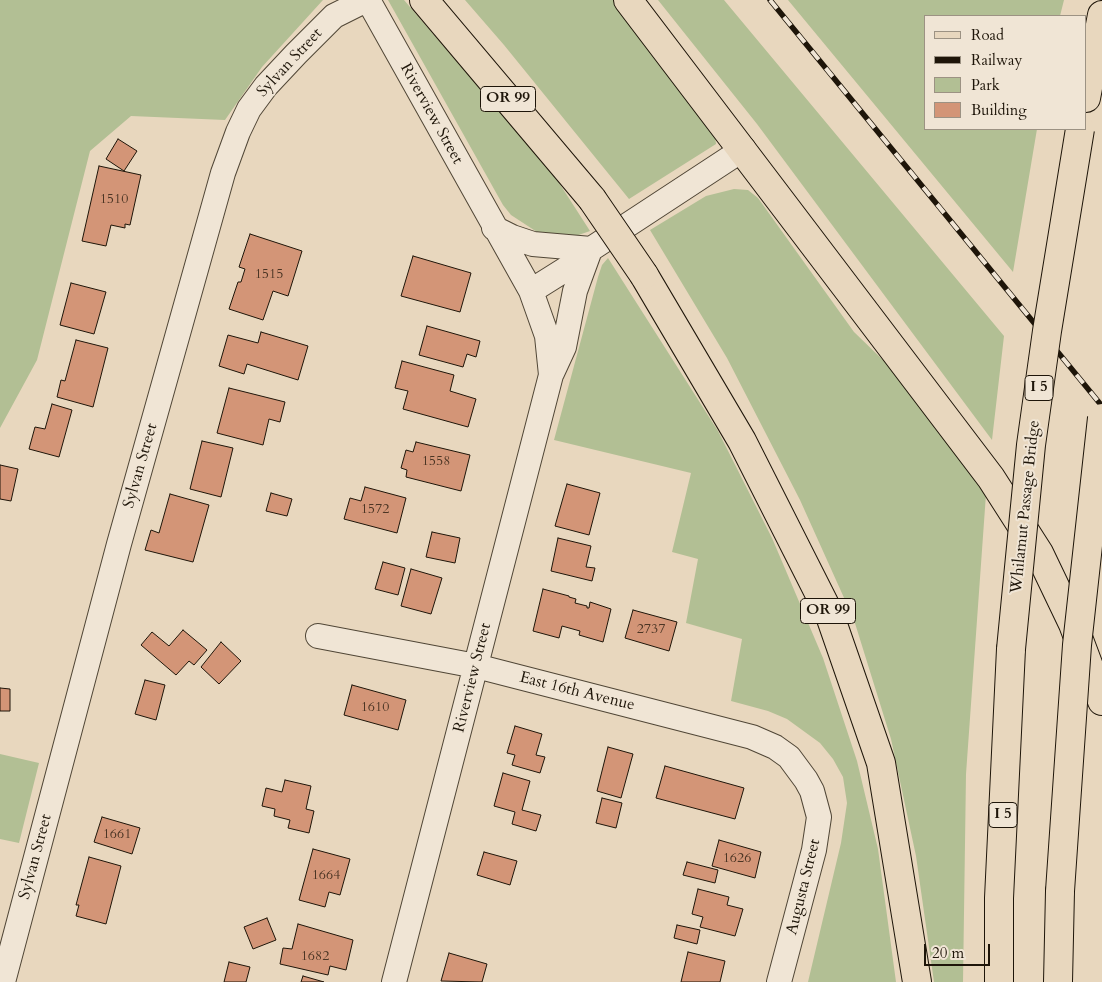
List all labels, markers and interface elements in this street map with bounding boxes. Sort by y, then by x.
legend [924,15,1087,130]
street label: Sylvan Street [253,24,327,102]
text: Road [971,25,1004,45]
text: Railway [971,50,1022,70]
street label: Riverview Street [395,60,467,168]
text: Park [971,75,1000,95]
road number: OR 99 [480,86,536,112]
text: Building [971,100,1027,120]
house number: 1510 [100,192,128,208]
house number: 1515 [255,267,283,283]
road number: I 5 [1025,376,1053,400]
street label: Whilamut Passage Bridge [1007,419,1045,595]
street label: Sylvan Street [120,421,162,511]
house number: 1558 [422,454,450,470]
house number: 1572 [361,502,389,518]
road number: OR 99 [800,598,856,624]
street label: Riverview Street [450,621,496,735]
house number: 2737 [637,622,665,638]
street label: East 16th Avenue [517,668,637,716]
house number: 1610 [361,700,389,716]
road number: I 5 [989,802,1017,828]
street label: Sylvan Street [15,812,57,902]
house number: 1661 [103,827,131,843]
street label: Augusta Street [783,837,825,937]
house number: 1626 [723,851,751,867]
house number: 1664 [312,868,340,884]
scale bar [927,934,993,966]
text: 20 m [932,943,964,963]
house number: 1682 [301,949,329,965]

